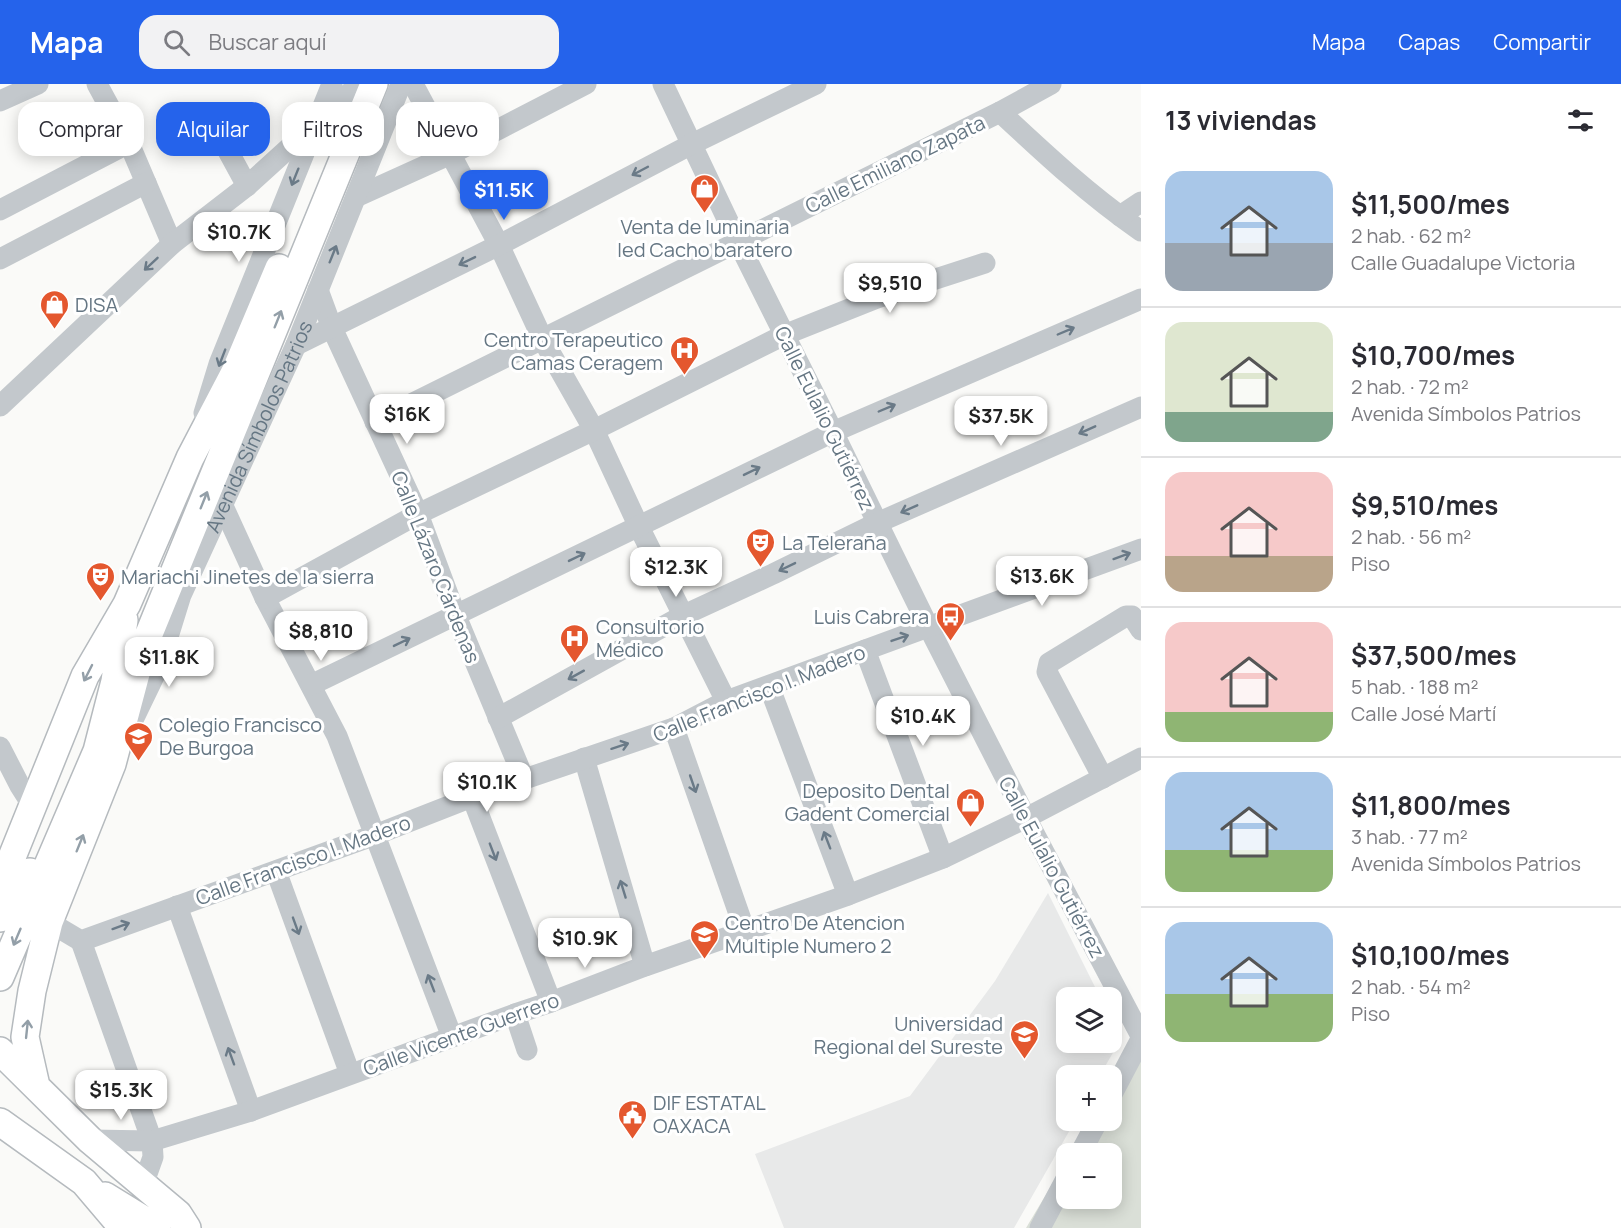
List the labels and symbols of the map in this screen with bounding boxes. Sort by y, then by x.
street label: Calle Emiliano Zapata [801,109,989,219]
one-way arrow [632,166,650,177]
one-way arrow [289,168,300,186]
pin: $11.5K [455,170,553,221]
shop icon: Venta de luminaria led Cacho baratero [689,172,721,214]
pin: $10.7K [190,212,288,263]
place label: Venta de luminaria led Cacho baratero [617,213,793,263]
one-way arrow [328,245,339,263]
one-way arrow [459,256,477,267]
one-way arrow [143,257,158,271]
pin: $9,510 [841,263,939,314]
shop icon: DISA [38,288,70,330]
place label: DISA [75,291,118,318]
one-way arrow [273,310,284,329]
street label: Avenida Símbolos Patrios [198,316,318,537]
street label: Calle Eulalio Gutiérrez [769,322,881,514]
one-way arrow [1056,325,1075,336]
place label: Centro Terapeutico Camas Ceragem [484,326,663,376]
hospital icon: Centro Terapeutico Camas Ceragem [668,334,700,376]
one-way arrow [215,348,226,367]
pin: $16K [371,394,443,445]
pin: $37.5K [952,396,1050,447]
one-way arrow [877,402,896,413]
one-way arrow [1079,425,1097,437]
one-way arrow [743,465,761,477]
street label: Calle Lázaro Cárdenas [385,467,487,667]
one-way arrow [199,491,210,509]
one-way arrow [900,503,918,515]
theatre icon: La Teleraña [745,526,777,568]
place label: La Teleraña [782,529,887,556]
pin: $12.3K [627,547,725,598]
one-way arrow [1112,550,1131,561]
one-way arrow [568,551,586,562]
pin: $13.6K [993,556,1091,607]
theatre icon: Mariachi Jinetes de la sierra [84,560,116,602]
one-way arrow [778,562,796,574]
place label: Mariachi Jinetes de la sierra [121,563,374,590]
bus stop icon: Luis Cabrera [934,600,966,642]
place label: Luis Cabrera [814,603,929,630]
pin: $8,810 [272,611,370,662]
place label: Consultorio Médico [596,613,704,663]
hospital icon: Consultorio Médico [559,622,591,664]
one-way arrow [890,632,909,643]
one-way arrow [392,635,410,647]
pin: $11.8K [120,637,218,688]
street label: Calle Francisco I. Madero [649,638,869,748]
one-way arrow [81,664,93,682]
one-way arrow [568,669,585,681]
pin: $10.4K [874,696,972,747]
place label: Colegio Francisco De Burgoa [159,711,322,761]
school or university icon: Colegio Francisco De Burgoa [122,720,154,762]
one-way arrow [610,740,629,751]
pin: $10.1K [438,762,536,813]
street label: Calle Eulalio Gutiérrez [993,772,1111,962]
one-way arrow [688,774,699,793]
place label: Deposito Dental Gadent Comercial [785,777,950,827]
shop icon: Deposito Dental Gadent Comercial [955,786,987,828]
street label: Calle Francisco I. Madero [192,808,414,911]
one-way arrow [821,831,832,850]
one-way arrow [75,834,86,852]
one-way arrow [489,842,500,861]
one-way arrow [617,880,628,899]
place label: Centro De Atencion Multiple Numero 2 [725,909,905,959]
one-way arrow [291,916,302,935]
pin: $10.9K [536,918,634,969]
school or university icon: Centro De Atencion Multiple Numero 2 [688,918,720,960]
one-way arrow [111,920,130,931]
one-way arrow [11,928,22,946]
one-way arrow [425,974,436,993]
street label: Calle Vicente Guerrero [359,986,563,1082]
place label: Universidad Regional del Sureste [814,1010,1003,1060]
school or university icon: Universidad Regional del Sureste [1008,1018,1040,1060]
one-way arrow [22,1020,33,1040]
one-way arrow [225,1047,236,1065]
pin: $15.3K [72,1070,170,1121]
place label: DIF ESTATAL OAXACA [653,1089,766,1139]
public building icon: DIF ESTATAL OAXACA [616,1098,648,1140]

